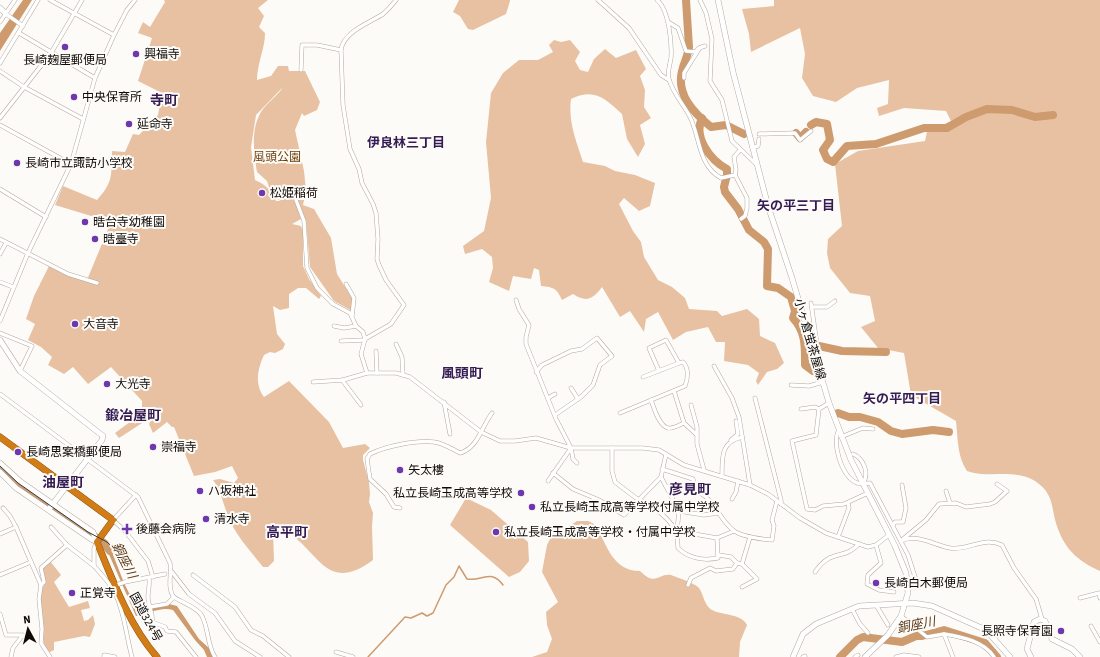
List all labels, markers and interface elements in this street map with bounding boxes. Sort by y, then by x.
marker: 長崎麹屋郵便局 [60,42,70,52]
place label: 興福寺 [144,46,180,63]
marker: 興福寺 [131,49,141,59]
place label: 長崎麹屋郵便局 [23,52,107,69]
place label: 中央保育所 [82,89,142,106]
district label: 寺町 [150,91,178,111]
marker: 中央保育所 [69,92,79,102]
place label: 延命寺 [137,116,173,133]
marker: 延命寺 [124,119,134,129]
district label: 伊良林三丁目 [367,134,445,152]
park label: 風頭公園 [253,149,301,166]
place label: 長崎市立諏訪小学校 [25,155,133,172]
marker: 長崎市立諏訪小学校 [12,158,22,168]
place label: 松姫稲荷 [270,185,318,202]
marker: 松姫稲荷 [257,188,267,198]
district label: 矢の平三丁目 [757,197,835,215]
place label: 晧台寺幼稚園 [93,214,165,231]
marker: 晧台寺幼稚園 [80,217,90,227]
place label: 晧臺寺 [103,231,139,248]
marker: 晧臺寺 [90,234,100,244]
street label: 小ヶ倉蛍茶屋線 [790,296,829,382]
place label: 大音寺 [83,316,119,333]
marker: 大音寺 [70,319,80,329]
district label: 風頭町 [441,364,483,384]
place label: 大光寺 [115,376,151,393]
marker: 大光寺 [102,379,112,389]
district label: 矢の平四丁目 [863,390,941,408]
district label: 鍛冶屋町 [105,406,161,426]
place label: 崇福寺 [161,439,197,456]
marker: 崇福寺 [148,442,158,452]
place label: 長崎思案橋郵便局 [26,444,122,461]
marker: 長崎思案橋郵便局 [13,447,23,457]
place label: 矢太樓 [408,462,444,479]
marker: 矢太樓 [395,465,405,475]
district label: 油屋町 [42,473,84,493]
district label: 彦見町 [669,480,711,500]
place label: ハ坂神社 [208,483,256,500]
place label: 私立長崎玉成高等学校 [393,485,513,502]
marker: ハ坂神社 [195,486,205,496]
marker: 私立長崎玉成高等学校 [516,488,526,498]
place label: 私立長崎玉成高等学校付属中学校 [540,499,720,516]
marker: 私立長崎玉成高等学校付属中学校 [527,502,537,512]
place label: 清水寺 [214,511,250,528]
marker: 清水寺 [201,514,211,524]
place label: 後藤会病院 [136,521,196,538]
marker: 後藤会病院 [121,523,133,535]
district label: 高平町 [266,523,308,543]
place label: 私立長崎玉成高等学校・付属中学校 [504,524,696,541]
marker: 私立長崎玉成高等学校・付属中学校 [491,527,501,537]
water label: 銅座川 [107,539,142,584]
place label: 長崎白木郵便局 [884,575,968,592]
marker: 長崎白木郵便局 [871,578,881,588]
place label: 正覚寺 [80,585,116,602]
marker: 正覚寺 [67,588,77,598]
street label: 国道324号 [125,590,166,645]
north arrow [8,609,48,649]
text: N [22,612,31,627]
water label: 銅座川 [895,612,939,638]
place label: 長照寺保育園 [981,623,1053,640]
marker: 長照寺保育園 [1056,626,1066,636]

